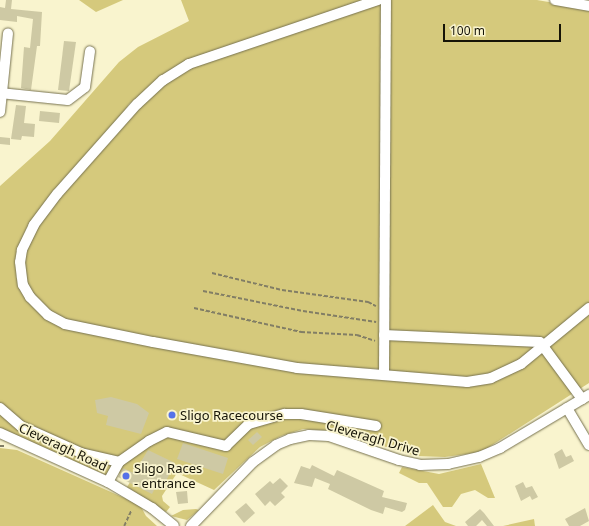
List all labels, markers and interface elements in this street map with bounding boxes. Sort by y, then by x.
scale bar [445,16,563,42]
text: 100 m [450,22,485,39]
place label: Sligo Racecourse [180,407,283,423]
marker: Sligo Racecourse [167,410,177,420]
street label: Cleveragh Drive [324,417,422,459]
street label: Cleveragh Road [16,420,110,474]
place label: Sligo Races - entrance [134,461,202,492]
marker: Sligo Races - entrance [121,471,131,481]

